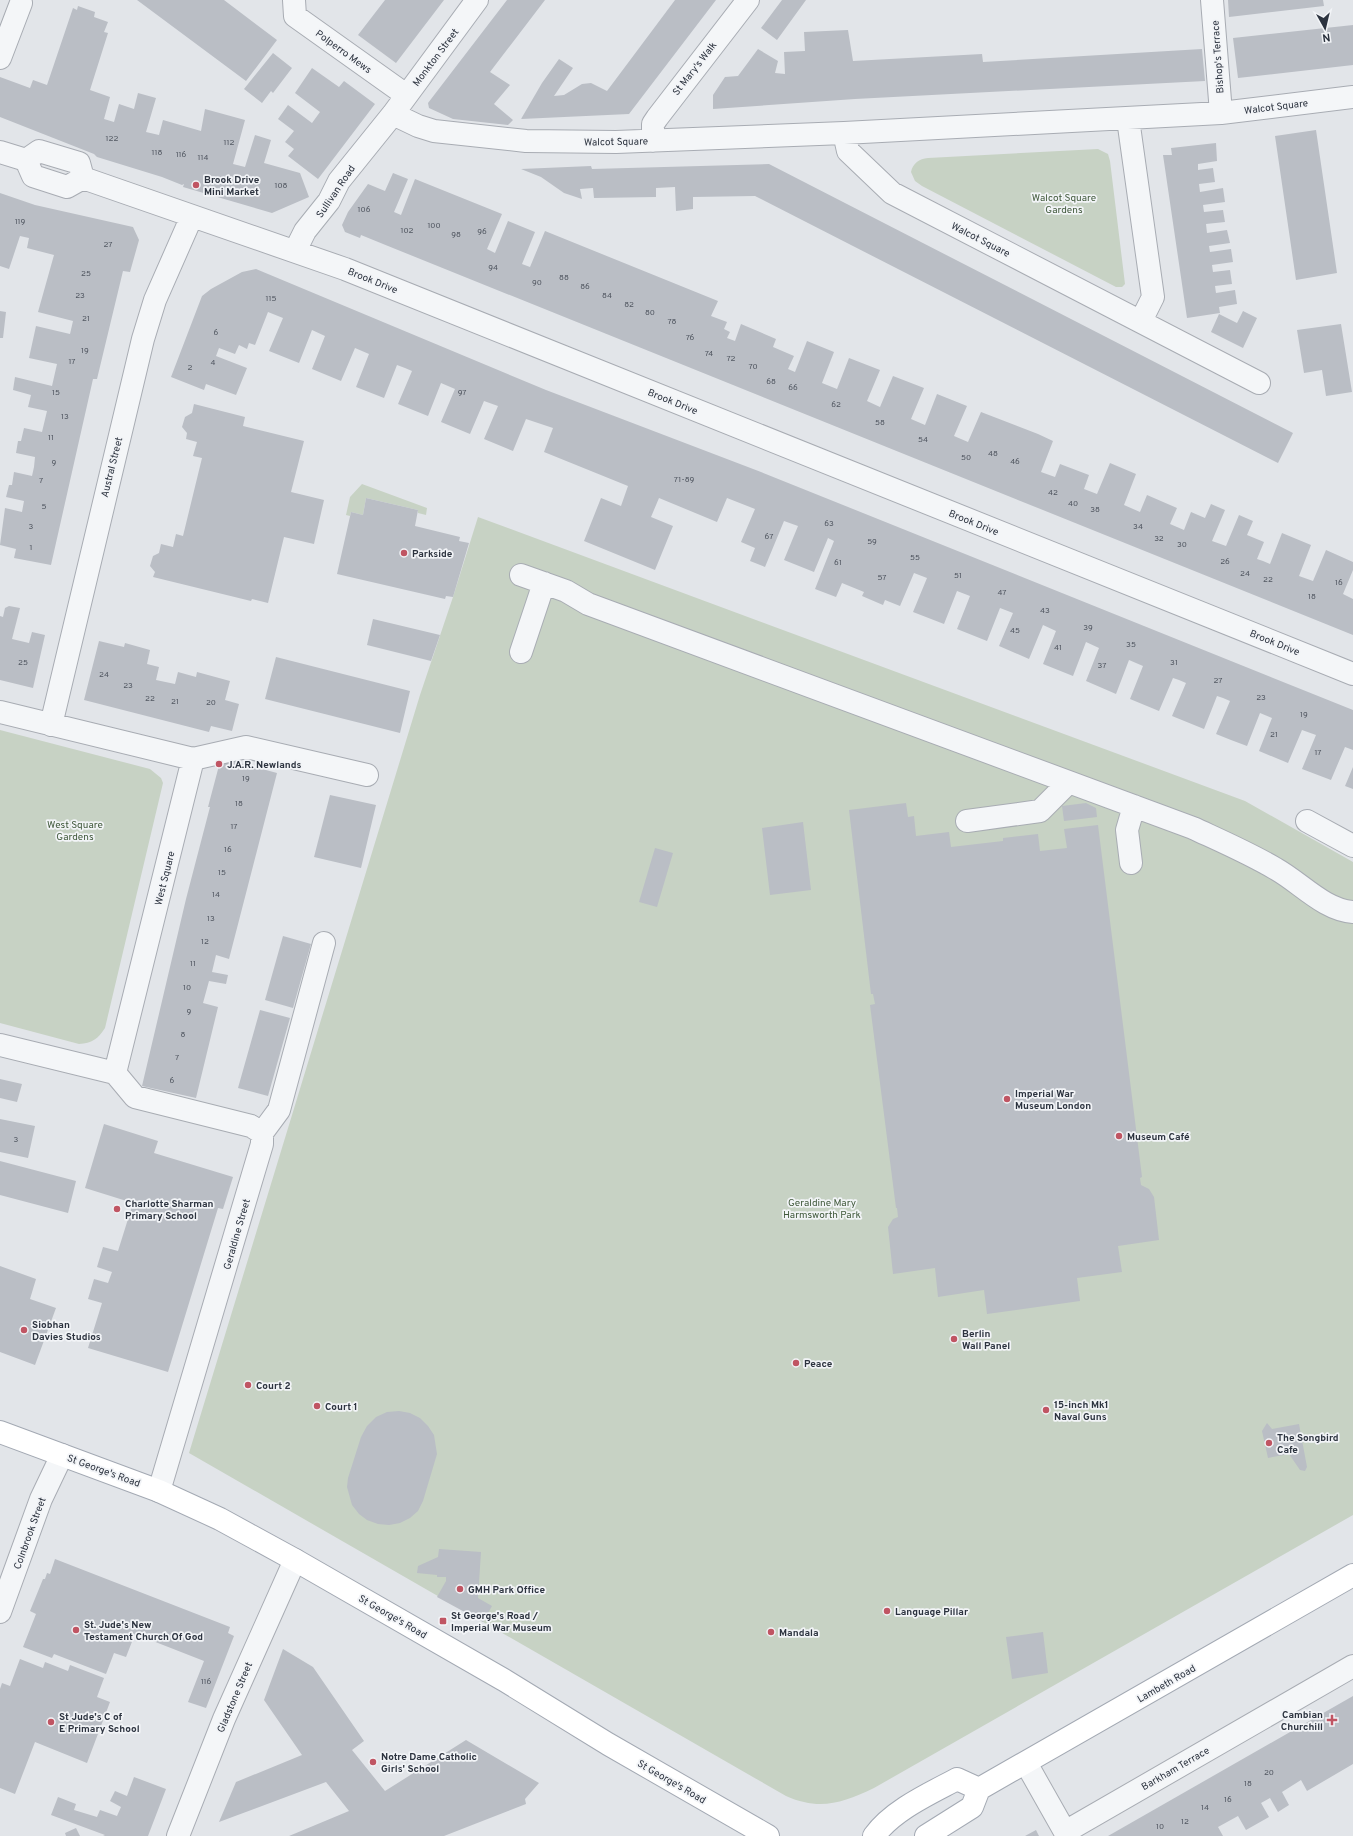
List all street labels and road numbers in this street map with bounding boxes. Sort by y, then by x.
street label: Bishop's Terrace [1209,20,1228,94]
street label: Monkton Street [410,26,462,89]
street label: Polperro Mews [312,27,374,77]
street label: St Mary's Walk [670,39,720,98]
street label: Walcot Square [1243,97,1309,118]
street label: Walcot Square [584,135,648,150]
street label: Sullivan Road [314,163,359,221]
street label: Walcot Square [949,220,1012,261]
street label: Brook Drive [345,265,399,297]
street label: Brook Drive [645,386,699,418]
street label: Austral Street [99,436,126,499]
street label: Brook Drive [946,507,1000,539]
street label: Brook Drive [1247,627,1301,659]
street label: West Square [152,850,179,907]
street label: Geraldine Street [221,1197,254,1271]
street label: St George's Road [65,1452,142,1491]
street label: Colnbrook Street [11,1495,50,1571]
street label: St George's Road [356,1592,429,1642]
street label: Gladstone Street [215,1660,256,1735]
street label: Lambeth Road [1135,1662,1198,1706]
street label: Barkham Terrace [1139,1745,1212,1794]
street label: St George's Road [635,1757,708,1807]

